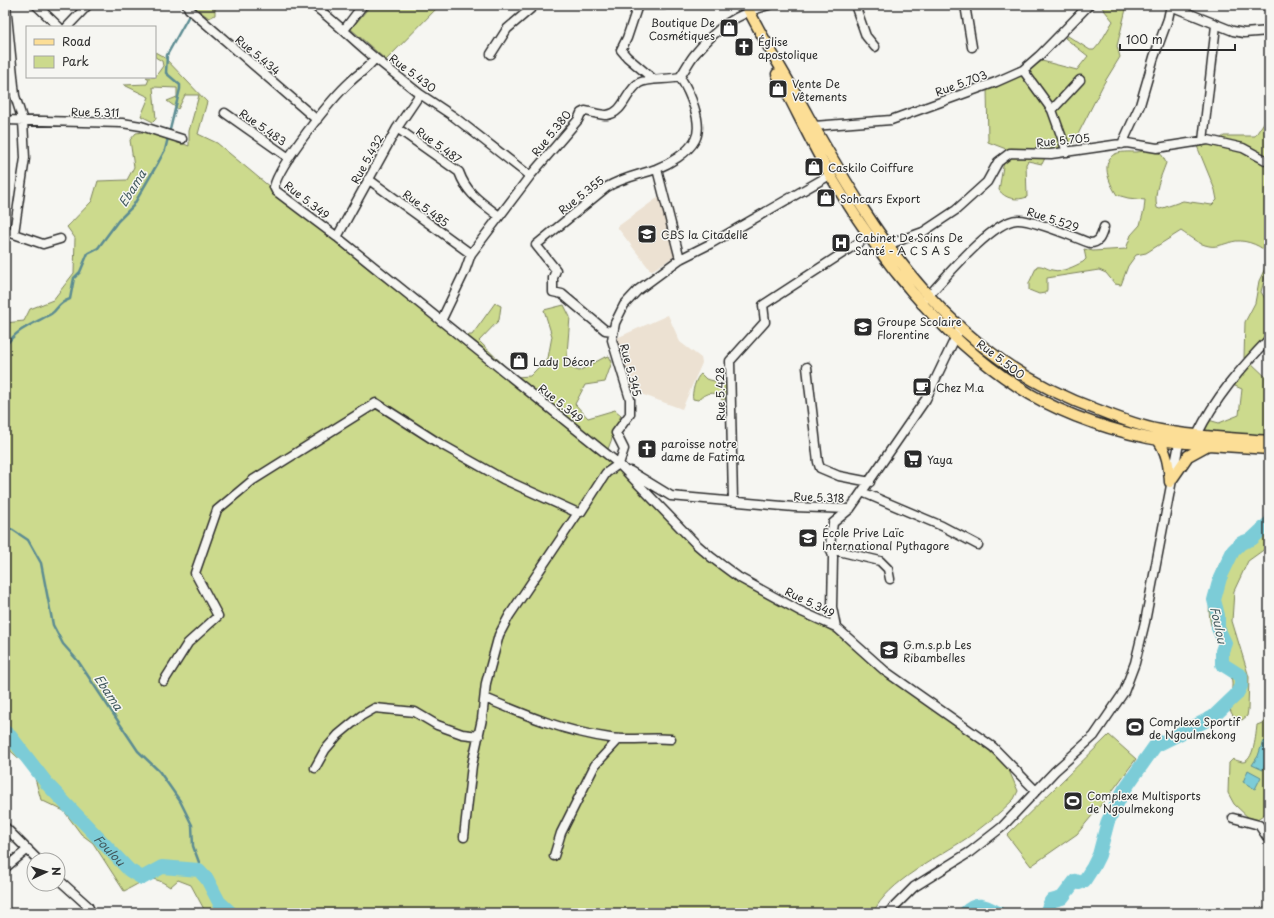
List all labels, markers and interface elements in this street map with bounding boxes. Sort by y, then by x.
place label: Boutique De Cosmétiques [649,14,715,44]
shop icon: Boutique De Cosmétiques [718,17,740,39]
legend [26,26,156,78]
scale bar [1120,26,1235,52]
text: 100 m [1126,30,1163,48]
street label: Rue 5.434 [232,31,284,79]
text: Road [62,32,91,50]
place label: Église apostolique [758,33,818,63]
church icon: Église apostolique [733,36,755,58]
street label: Rue 5.430 [386,50,440,96]
text: Park [62,52,89,70]
street label: Rue 5.703 [933,66,989,100]
place label: Vente De Vêtements [792,75,847,105]
shop icon: Vente De Vêtements [767,78,789,100]
street label: Rue 5.311 [71,103,119,121]
street label: Rue 5.483 [236,104,290,150]
street label: Rue 5.380 [527,106,575,160]
street label: Rue 5.487 [413,123,465,167]
street label: Rue 5.705 [1035,129,1091,151]
street label: Rue 5.432 [346,131,388,187]
shop icon: Caskilo Coiffure [803,156,825,178]
place label: Caskilo Coiffure [828,159,914,176]
water label: Ebama [114,166,150,210]
street label: Rue 5.355 [555,172,607,218]
street label: Rue 5.349 [281,177,333,223]
street label: Rue 5.485 [399,185,453,231]
shop icon: Sohcars Export [815,187,837,209]
place label: Sohcars Export [840,190,921,207]
street label: Rue 5.529 [1025,203,1081,235]
school or university icon: CBS la Citadelle [636,223,658,245]
place label: CBS la Citadelle [661,226,748,243]
place label: Cabinet De Soins De Santé - A C S A S [855,229,963,259]
hospital icon: Cabinet De Soins De Santé - A C S A S [830,232,852,254]
place label: Groupe Scolaire Florentine [877,313,962,343]
school or university icon: Groupe Scolaire Florentine [852,316,874,338]
street label: Rue 5.500 [973,335,1029,383]
street label: Rue 5.345 [616,342,646,398]
shop icon: Lady Décor [508,350,530,372]
place label: Lady Décor [533,353,595,370]
street label: Rue 5.428 [711,367,729,421]
cafe icon: Chez M.a [911,376,933,398]
place label: Chez M.a [936,379,984,396]
street label: Rue 5.349 [535,380,587,426]
place label: paroisse notre dame de Fatima [661,435,745,465]
church icon: paroisse notre dame de Fatima [636,438,658,460]
supermarket icon: Yaya [902,448,924,470]
place label: Yaya [927,451,953,468]
street label: Rue 5.318 [793,488,845,506]
place label: École Prive Laïc International Pythagore [822,524,950,554]
school or university icon: École Prive Laïc International Pythagore [797,527,819,549]
street label: Rue 5.349 [782,583,838,621]
water label: Foulou [1206,605,1232,646]
place label: G.m.s.p.b Les Ribambelles [903,636,971,666]
school or university icon: G.m.s.p.b Les Ribambelles [878,639,900,661]
water label: Ebama [90,670,128,714]
place label: Complexe Sportif de Ngoulmekong [1149,713,1242,743]
sports icon: Complexe Sportif de Ngoulmekong [1124,716,1146,738]
place label: Complexe Multisports de Ngoulmekong [1087,787,1201,817]
sports icon: Complexe Multisports de Ngoulmekong [1062,790,1084,812]
water label: Foulou [90,830,130,870]
north arrow [26,852,66,892]
text: N [48,866,65,876]

